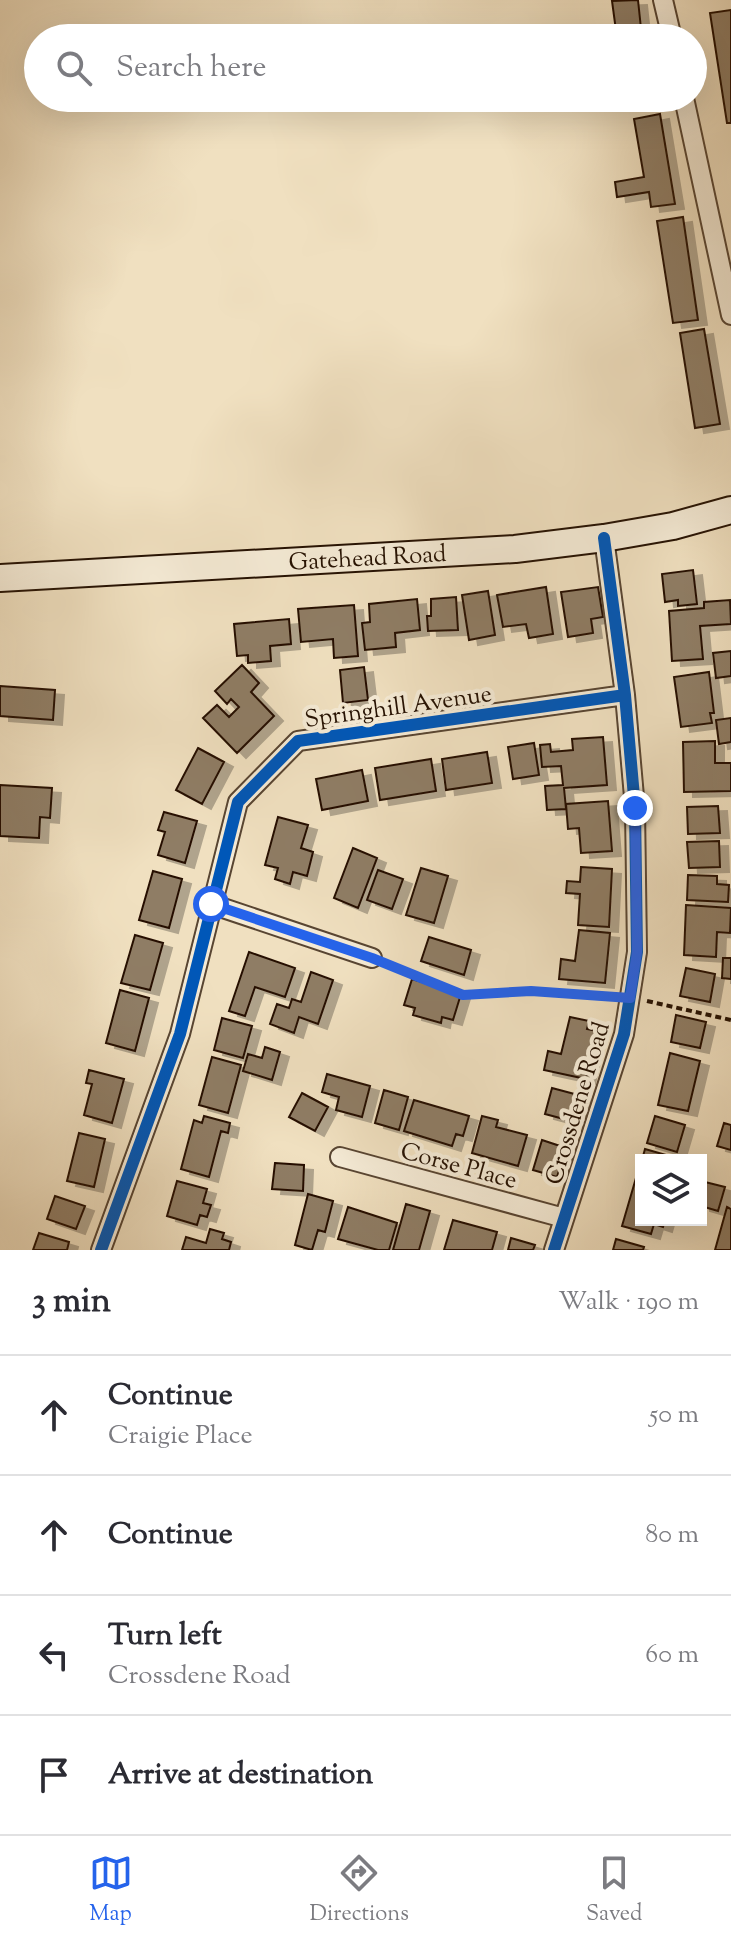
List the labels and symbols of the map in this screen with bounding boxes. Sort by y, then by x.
street label: Gatehead Road [288,538,448,581]
street label: Springhill Avenue [302,678,494,738]
route end [617,790,653,826]
route start [193,886,229,922]
street label: Crossdene Road [538,1018,620,1189]
street label: Corse Place [396,1135,521,1199]

